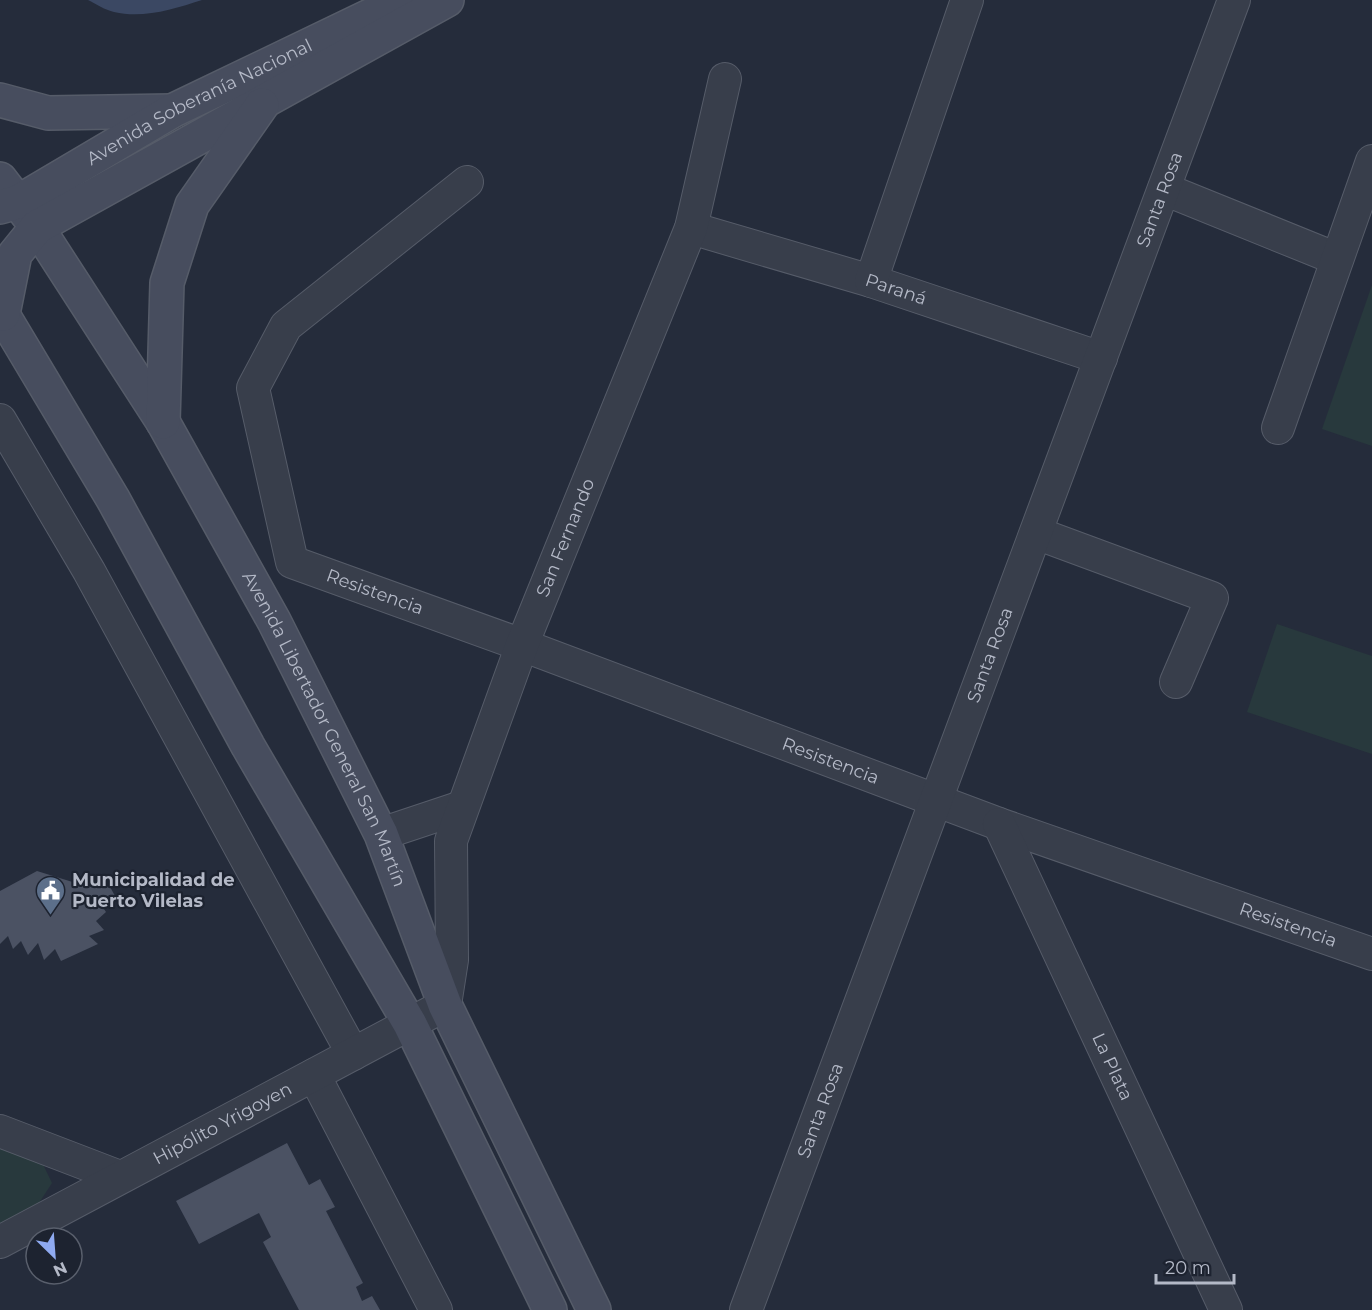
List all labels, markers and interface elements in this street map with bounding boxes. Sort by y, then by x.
street label: Avenida Soberanía Nacional [83,34,316,170]
street label: Santa Rosa [1132,149,1187,250]
street label: Paraná [863,269,929,310]
street label: San Fernando [532,475,599,600]
street label: Resistencia [323,564,427,620]
street label: Avenida Libertador General San Martín [237,567,411,890]
street label: Santa Rosa [962,604,1018,706]
street label: Resistencia [779,733,882,789]
place label: Municipalidad de Puerto Vilelas [72,869,235,912]
public building icon: Municipalidad de Puerto Vilelas [35,874,67,916]
street label: Resistencia [1236,898,1340,952]
street label: La Plata [1087,1030,1138,1104]
street label: Santa Rosa [793,1060,848,1161]
street label: Hipólito Yrigoyen [149,1078,296,1169]
north arrow [24,1226,84,1286]
scale bar [1156,1247,1234,1285]
text: 20 m [1165,1257,1211,1279]
text: N [50,1258,70,1280]

